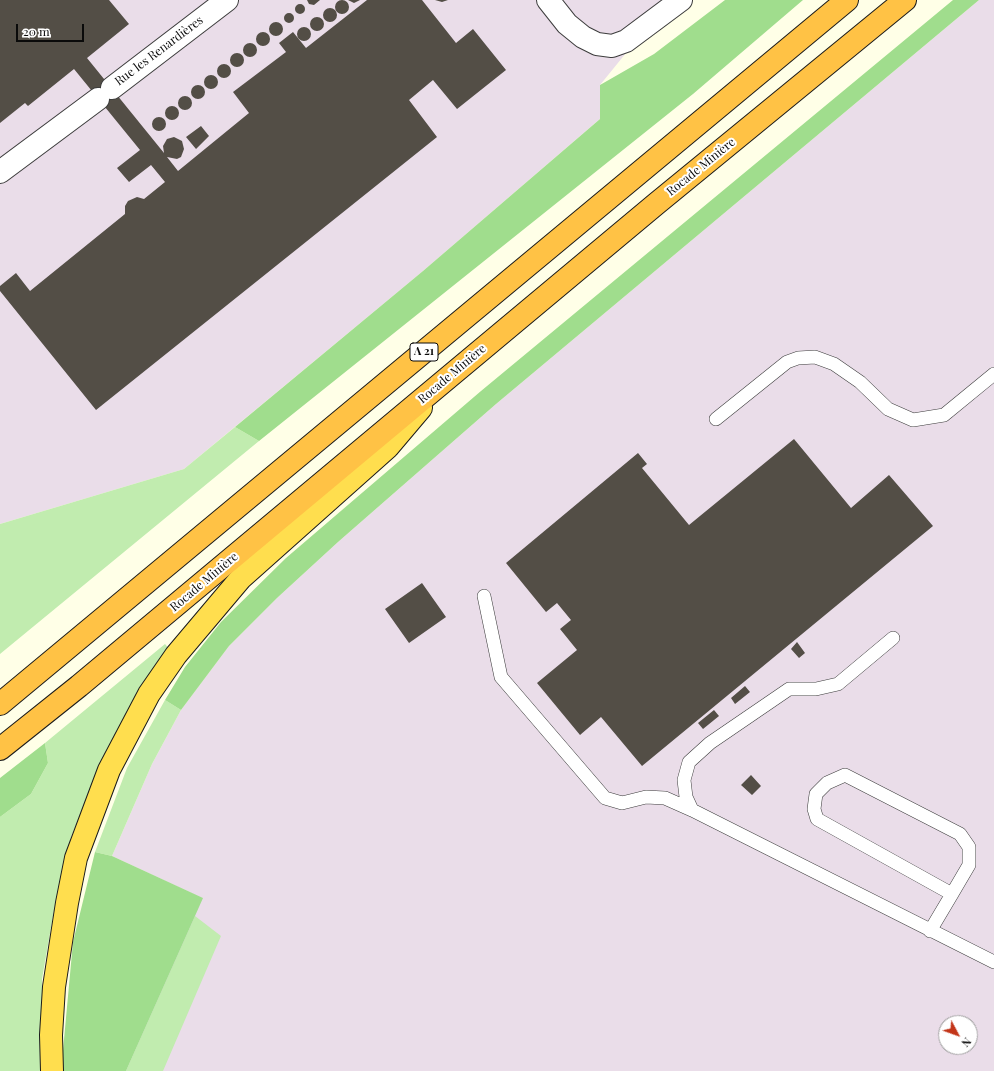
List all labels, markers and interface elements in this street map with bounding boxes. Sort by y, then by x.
street label: Rue les Renardières [112,13,206,89]
scale bar [18,16,86,42]
text: 20 m [23,23,50,39]
street label: Rocade Minière [664,135,738,199]
street label: Rocade Minière [415,341,489,407]
road number: A 21 [410,343,438,361]
street label: Rocade Minière [167,549,241,615]
north arrow [938,1015,978,1055]
text: N [958,1035,975,1050]

